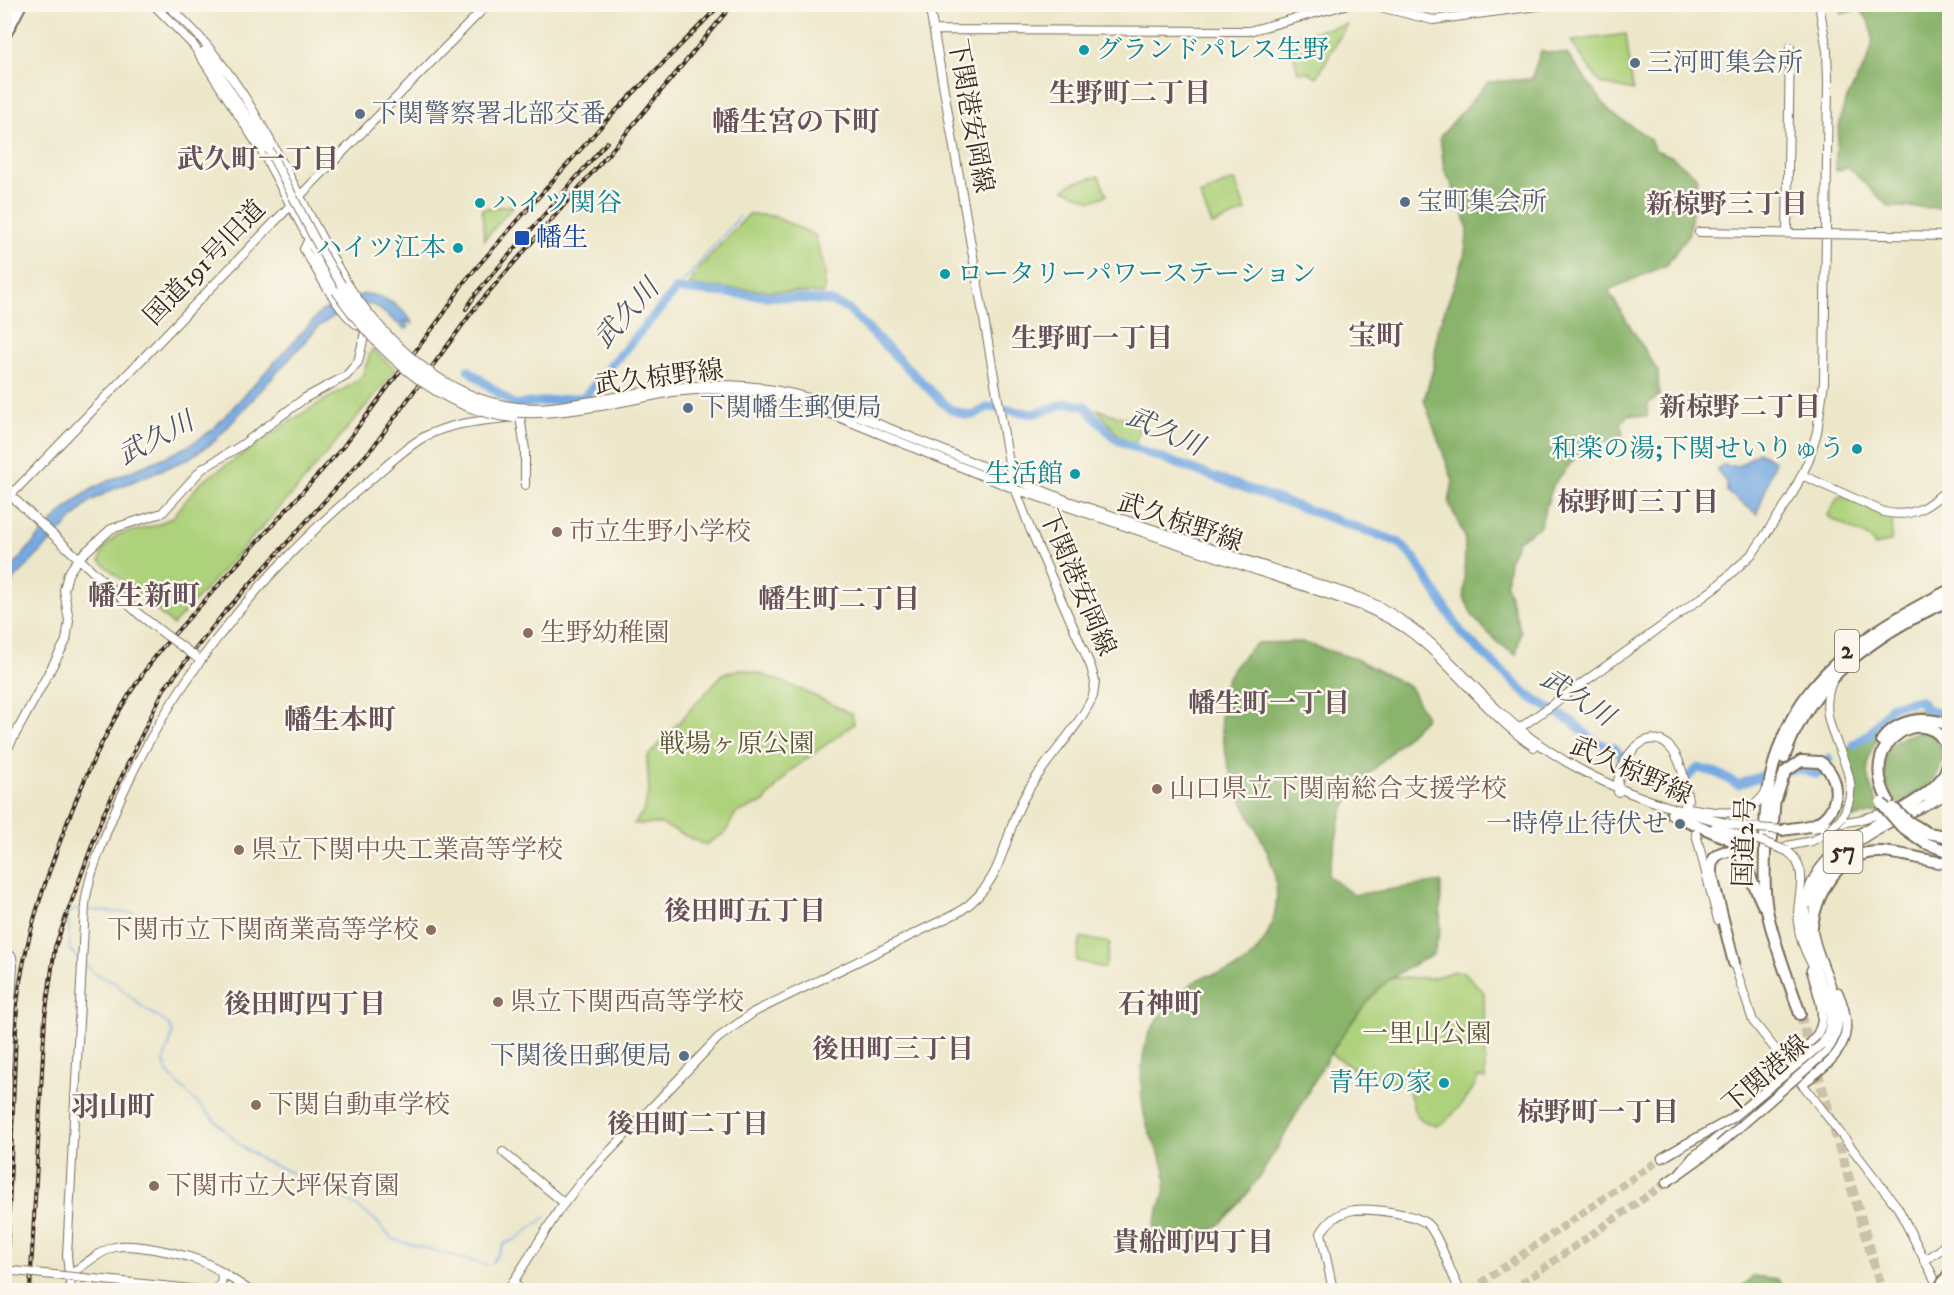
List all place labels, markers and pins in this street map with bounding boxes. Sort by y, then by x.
place label: グランドパレス生野 [1096,34,1329,67]
marker: グランドパレス生野 [1077,43,1091,57]
place label: 三河町集会所 [1647,47,1803,80]
marker: 三河町集会所 [1628,56,1642,70]
place label: 下関警察署北部交番 [372,98,606,131]
marker: 下関警察署北部交番 [353,107,367,121]
place label: 宝町集会所 [1417,186,1547,219]
place label: ハイツ関谷 [492,187,622,220]
marker: 宝町集会所 [1398,195,1412,209]
marker: ハイツ関谷 [473,196,487,210]
place label: 幡生 [536,222,588,255]
marker: 幡生 [513,229,531,247]
place label: ハイツ江本 [316,232,446,265]
marker: ハイツ江本 [451,241,465,255]
place label: ロータリーパワーステーション [957,258,1317,291]
marker: ロータリーパワーステーション [938,267,952,281]
place label: 下関幡生郵便局 [700,392,882,425]
marker: 下関幡生郵便局 [681,401,695,415]
place label: 和楽の湯;下関せいりゅう [1551,433,1845,466]
marker: 和楽の湯;下関せいりゅう [1850,442,1864,456]
place label: 生活館 [985,458,1063,491]
marker: 生活館 [1068,467,1082,481]
place label: 市立生野小学校 [569,516,751,549]
marker: 市立生野小学校 [550,525,564,539]
place label: 生野幼稚園 [540,617,670,650]
marker: 生野幼稚園 [521,626,535,640]
place label: 山口県立下関南総合支援学校 [1169,773,1507,806]
marker: 山口県立下関南総合支援学校 [1150,782,1164,796]
place label: 一時停止待伏せ [1486,808,1668,841]
marker: 一時停止待伏せ [1673,817,1687,831]
place label: 県立下関中央工業高等学校 [251,834,563,867]
marker: 県立下関中央工業高等学校 [232,843,246,857]
place label: 下関市立下関商業高等学校 [107,914,419,947]
marker: 下関市立下関商業高等学校 [424,923,438,937]
place label: 県立下関西高等学校 [510,986,744,1019]
marker: 県立下関西高等学校 [491,995,505,1009]
place label: 下関後田郵便局 [490,1040,672,1073]
marker: 下関後田郵便局 [677,1049,691,1063]
place label: 青年の家 [1328,1067,1432,1100]
marker: 青年の家 [1437,1076,1451,1090]
place label: 下関自動車学校 [268,1089,450,1122]
marker: 下関自動車学校 [249,1098,263,1112]
place label: 下関市立大坪保育園 [166,1170,400,1203]
marker: 下関市立大坪保育園 [147,1179,161,1193]

